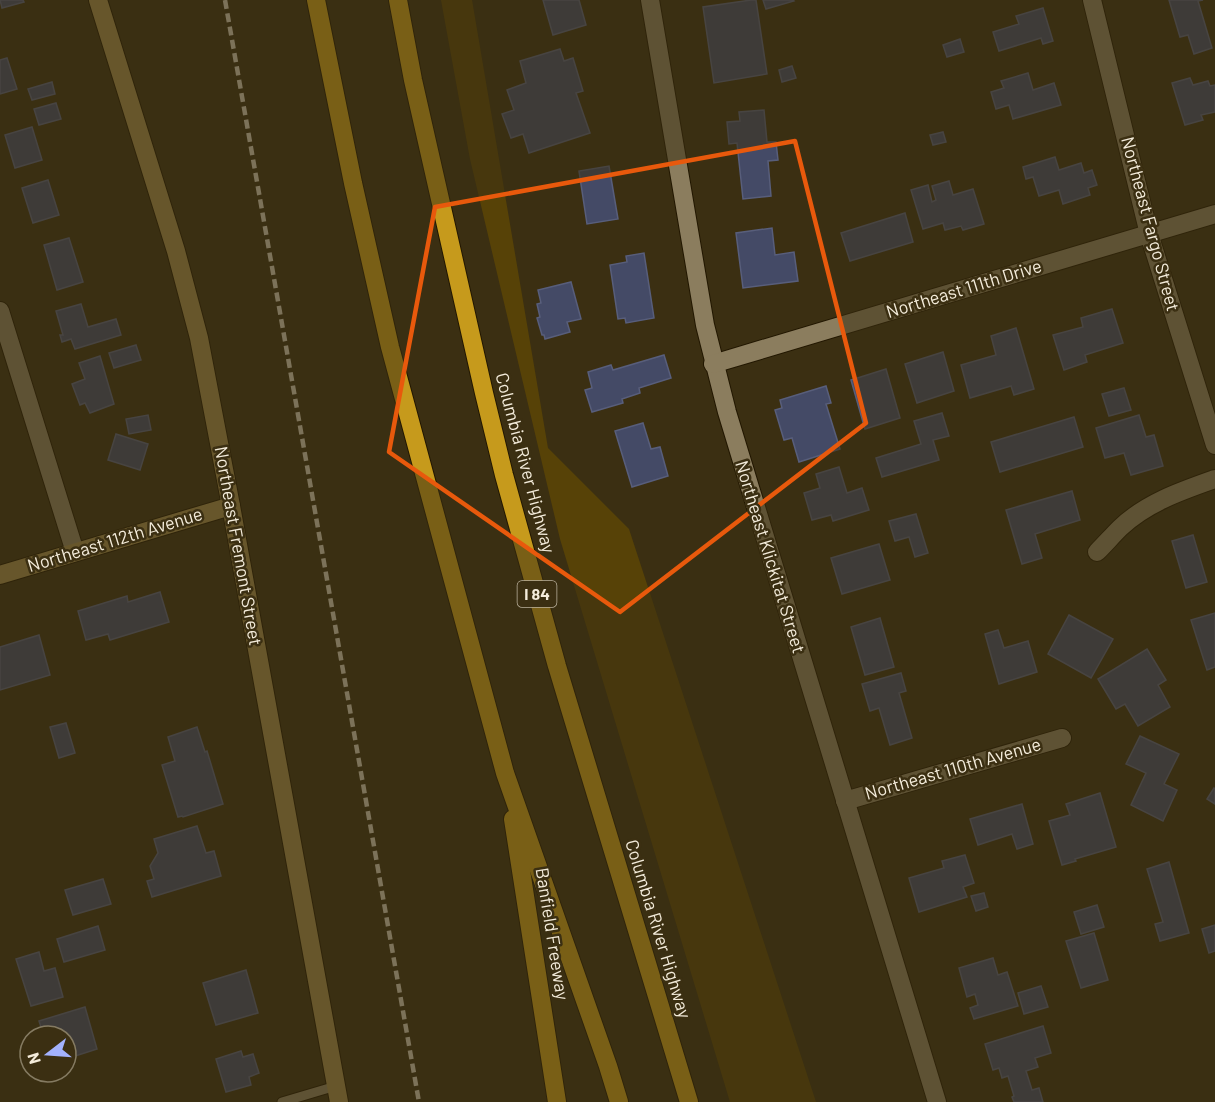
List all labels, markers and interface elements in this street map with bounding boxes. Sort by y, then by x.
street label: Northeast Fargo Street [1117,134,1185,313]
street label: Northeast 111th Drive [883,254,1044,322]
street label: Columbia River Highway [491,370,561,555]
street label: Northeast Fremont Street [211,444,267,647]
street label: Northeast Klickitat Street [731,458,811,656]
street label: Northeast 112th Avenue [25,502,205,576]
road number: I 84 [518,581,556,607]
street label: Northeast 110th Avenue [862,732,1043,804]
street label: Columbia River Highway [621,837,697,1021]
street label: Banfield Freeway [532,866,574,1002]
north arrow [18,1024,78,1084]
text: N [23,1051,44,1066]

